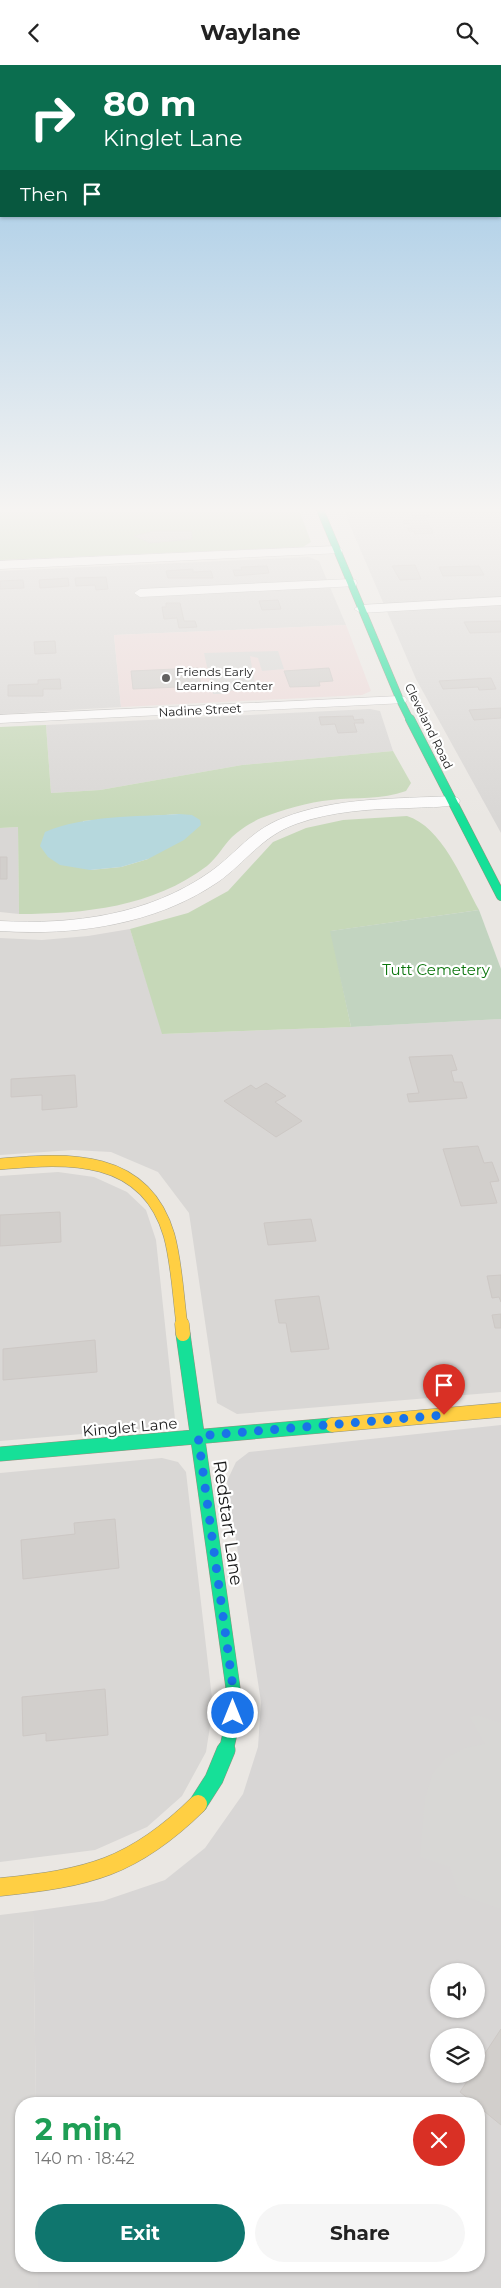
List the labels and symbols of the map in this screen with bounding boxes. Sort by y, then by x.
place label: Friends Early Learning Center [176,664,273,693]
marker: Friends Early Learning Center [160,672,172,684]
street label: Cleveland Road [402,681,456,771]
street label: Nadine Street [158,700,242,720]
park label: Tutt Cemetery [382,960,491,979]
pin [423,1364,465,1415]
street label: Kinglet Lane [82,1413,178,1441]
street label: Redstart Lane [208,1459,248,1587]
position arrow [206,1686,258,1738]

